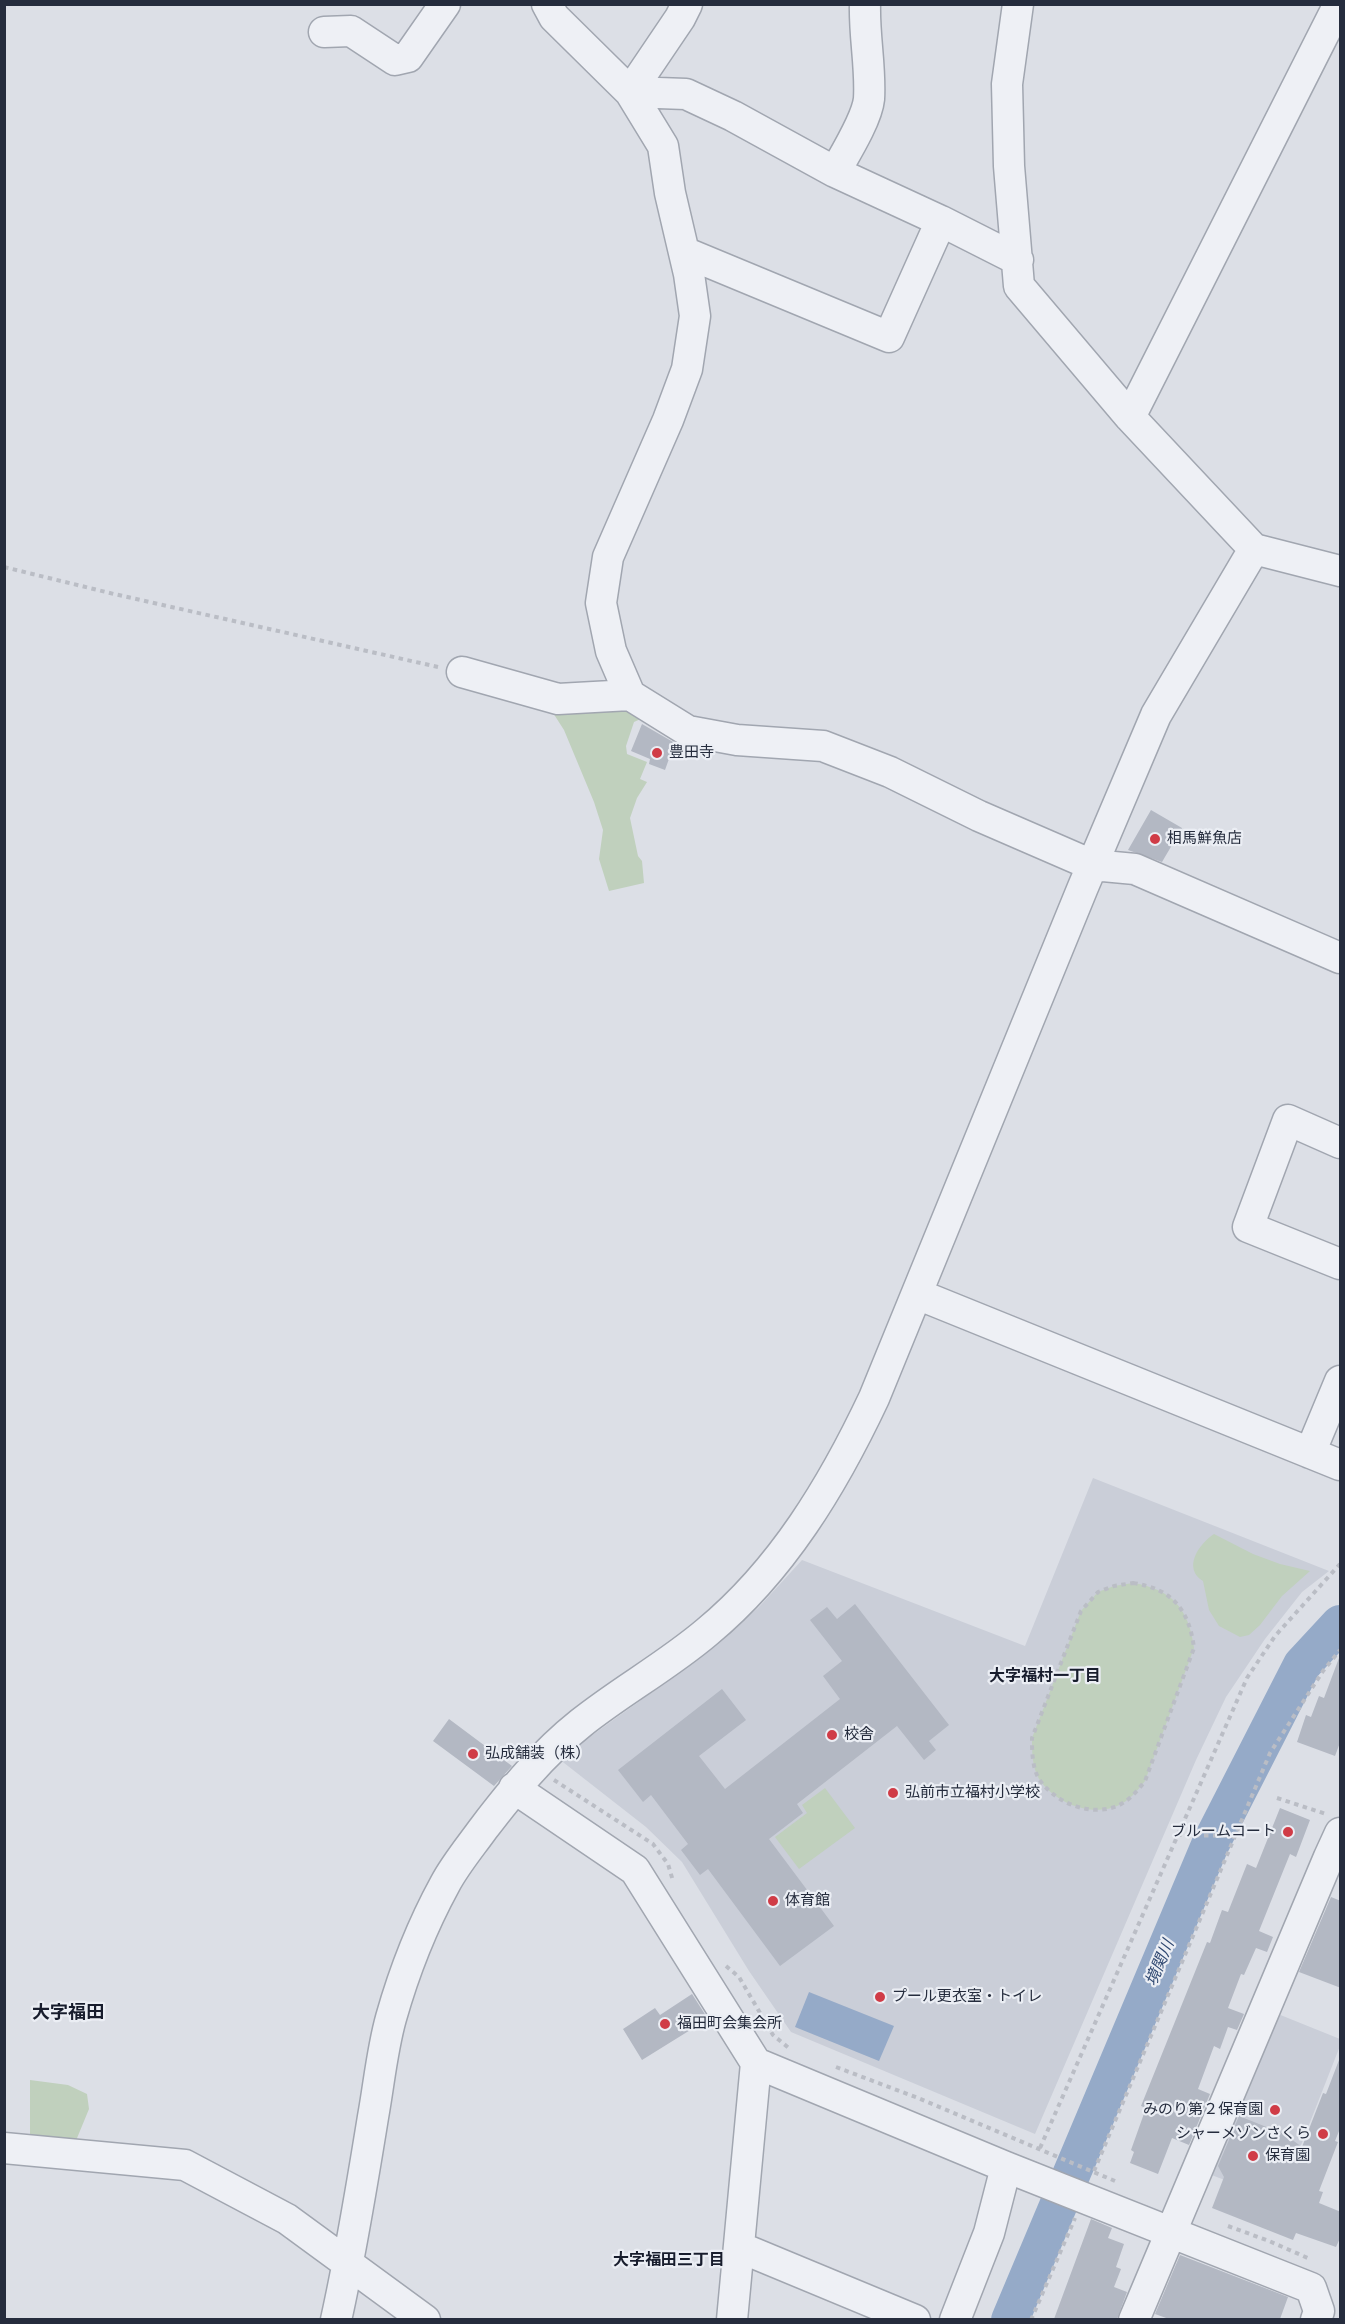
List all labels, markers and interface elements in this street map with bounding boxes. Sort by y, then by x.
place label: 豊田寺 [669,744,714,762]
marker: 豊田寺 [650,746,664,760]
place label: 相馬鮮魚店 [1167,830,1242,848]
marker: 相馬鮮魚店 [1148,832,1162,846]
district label: 大字福村一丁目 [989,1666,1101,1686]
place label: 校舎 [844,1726,874,1744]
marker: 校舎 [825,1728,839,1742]
place label: 弘成舗装（株） [485,1745,590,1763]
marker: 弘成舗装（株） [466,1747,480,1761]
place label: 弘前市立福村小学校 [905,1784,1040,1802]
marker: 弘前市立福村小学校 [886,1786,900,1800]
place label: ブルームコート [1171,1823,1276,1841]
marker: ブルームコート [1281,1825,1295,1839]
place label: 体育館 [785,1892,830,1910]
marker: 体育館 [766,1894,780,1908]
water label: 境関川 [1142,1937,1178,1989]
place label: プール更衣室・トイレ [892,1988,1042,2006]
marker: プール更衣室・トイレ [873,1990,887,2004]
district label: 大字福田 [32,2002,104,2024]
place label: 福田町会集会所 [677,2015,782,2033]
marker: 福田町会集会所 [658,2017,672,2031]
place label: みのり第２保育園 [1143,2101,1263,2119]
marker: みのり第２保育園 [1268,2103,1282,2117]
place label: シャーメゾンさくら [1176,2125,1311,2143]
marker: シャーメゾンさくら [1316,2127,1330,2141]
place label: 保育園 [1265,2147,1310,2165]
marker: 保育園 [1246,2149,1260,2163]
district label: 大字福田三丁目 [613,2250,725,2270]

